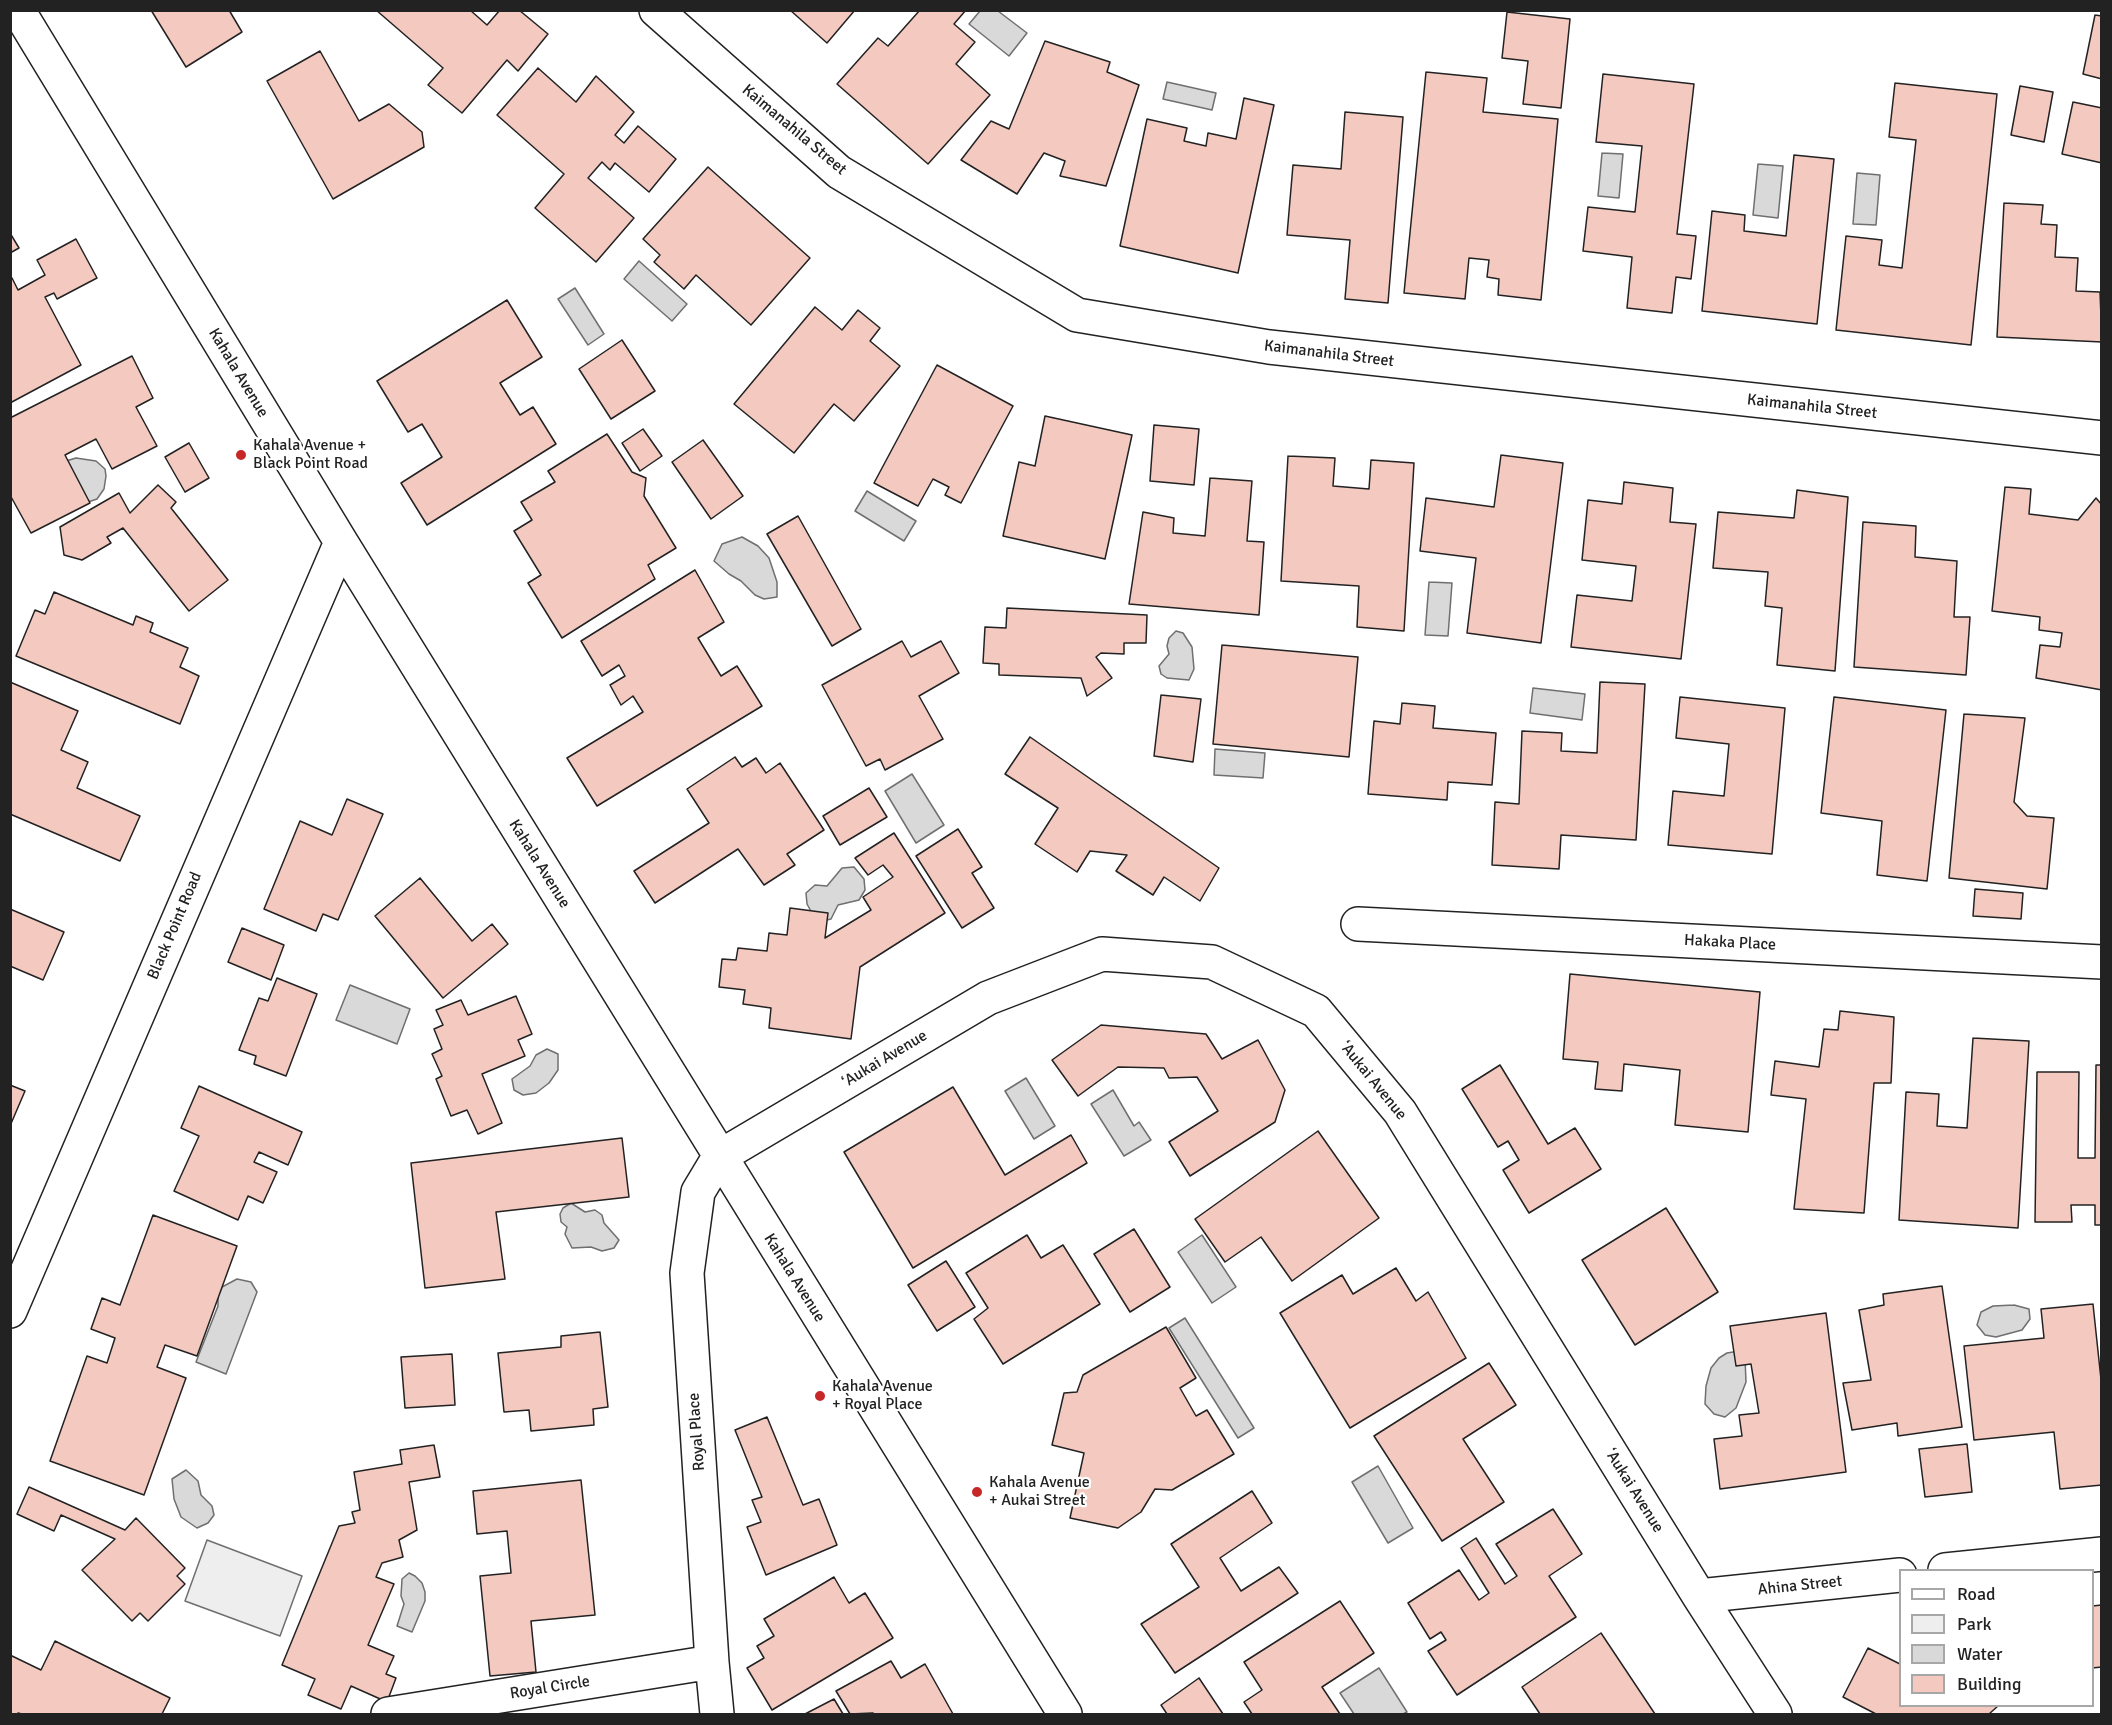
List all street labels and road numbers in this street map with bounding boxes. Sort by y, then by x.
street label: Kaimanahila Street [738,81,850,179]
street label: Kahala Avenue [204,325,272,421]
street label: Kaimanahila Street [1263,337,1395,371]
street label: Kaimanahila Street [1746,391,1878,423]
street label: Kahala Avenue [504,816,574,912]
street label: Black Point Road [144,869,206,983]
street label: Hakaka Place [1684,931,1776,955]
street label: ʻAukai Avenue [839,1026,931,1092]
street label: ʻAukai Avenue [1336,1038,1410,1124]
street label: Kahala Avenue [759,1230,829,1326]
street label: Royal Place [685,1392,709,1472]
street label: ʻAukai Avenue [1601,1445,1667,1537]
street label: Ahina Street [1757,1572,1843,1600]
street label: Royal Circle [509,1672,591,1704]

